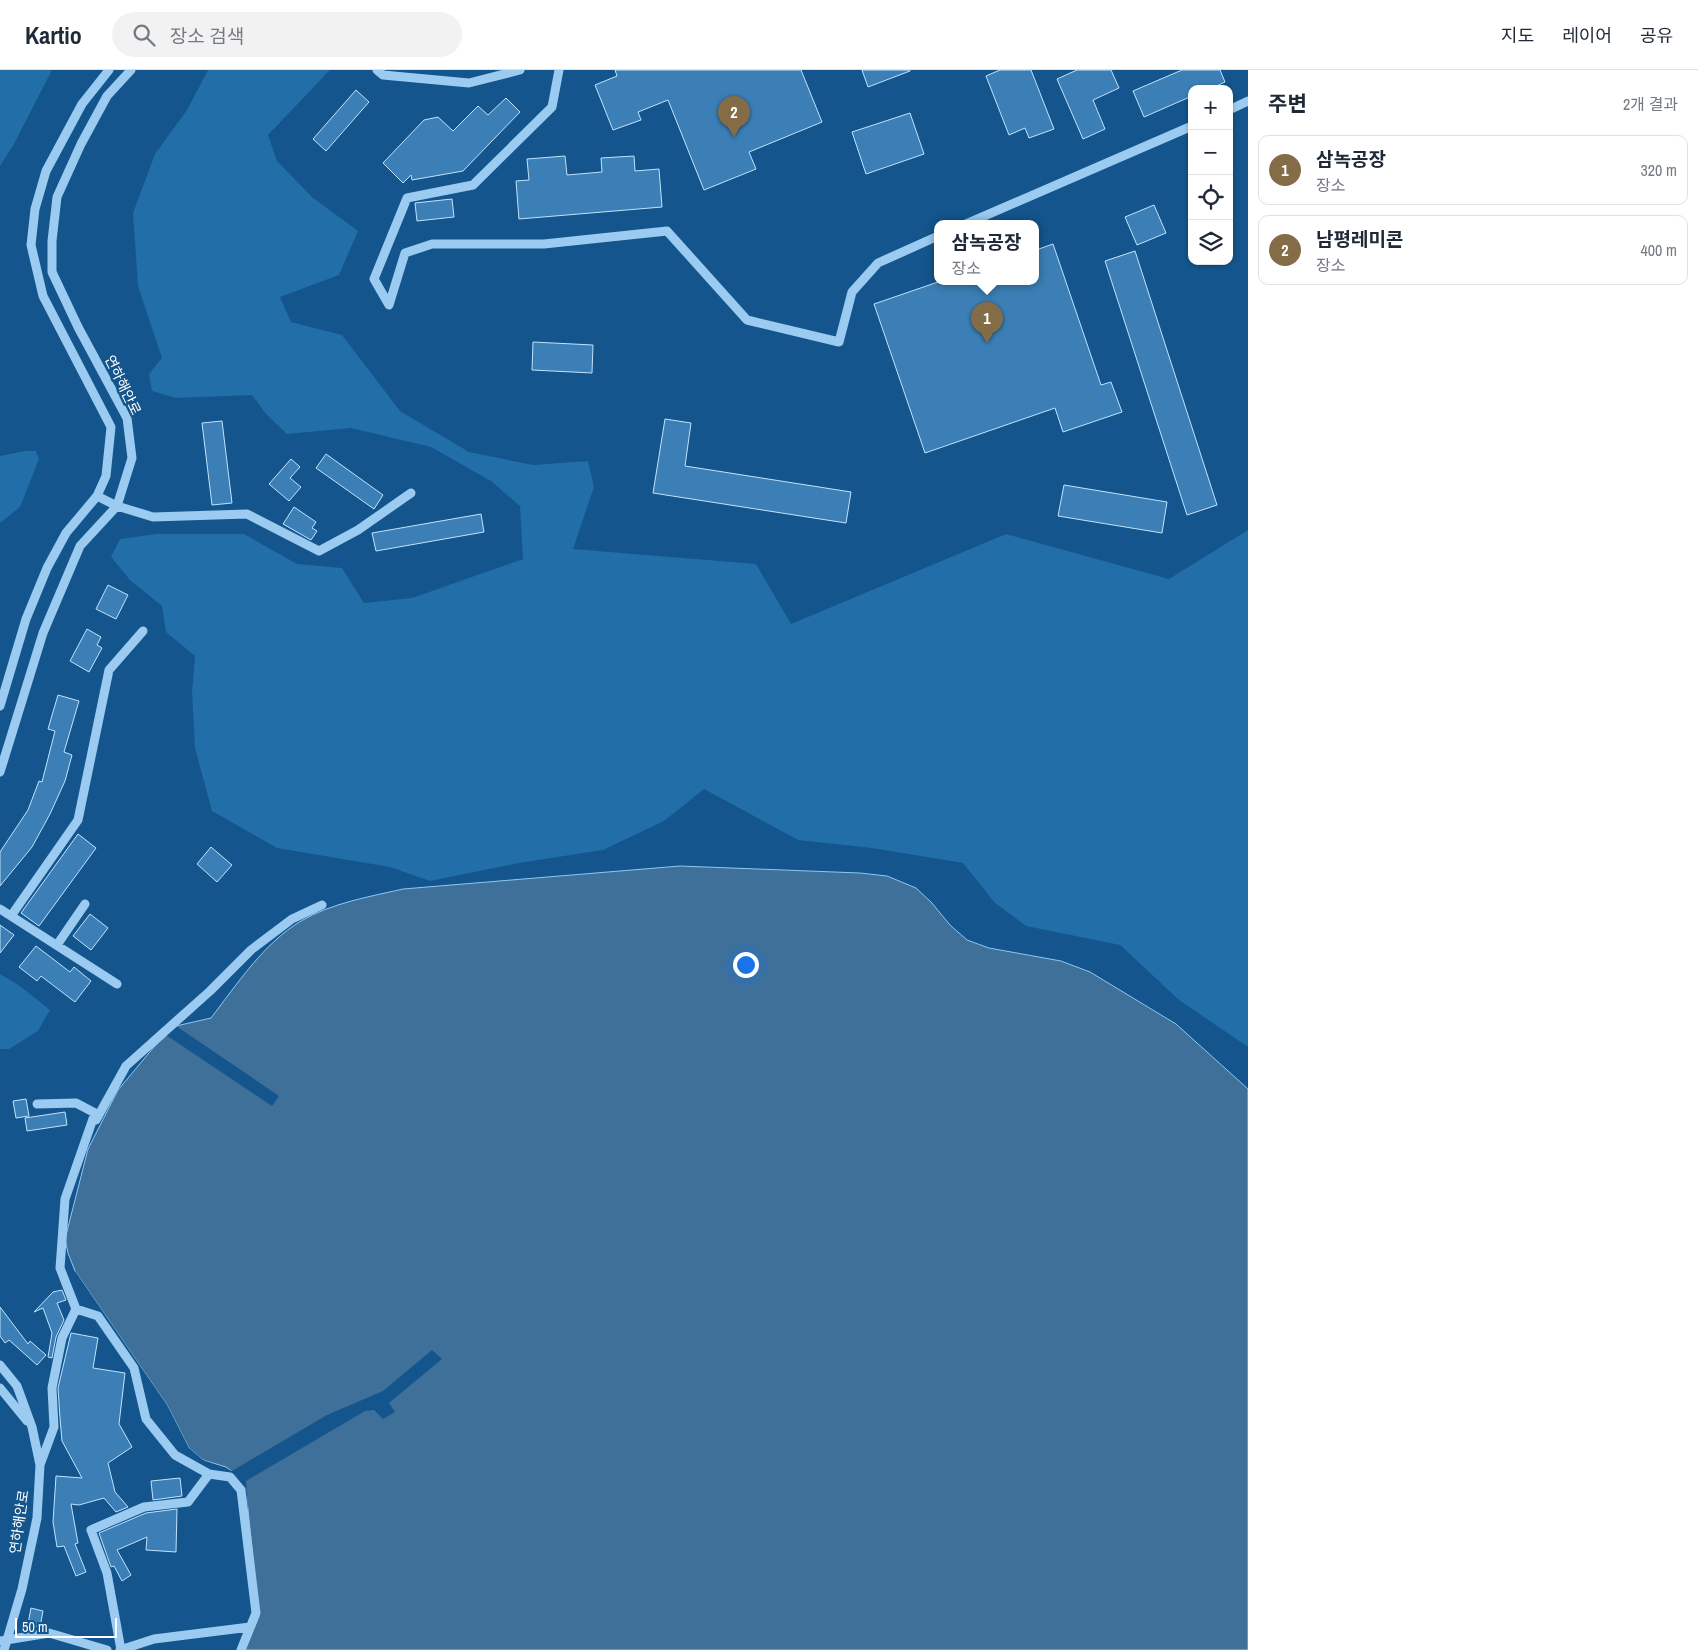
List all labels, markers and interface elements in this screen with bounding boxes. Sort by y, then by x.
search box [112,12,462,57]
text: Kartio [25,19,82,51]
icon: search [130,21,158,49]
text: 장소 검색 [170,23,244,49]
text: 지도 [1501,23,1534,48]
text: 레이어 [1562,23,1612,48]
text: 공유 [1640,23,1673,48]
map controls [1188,85,1233,265]
button: + [1188,85,1233,130]
text: 주변 [1268,89,1307,118]
text: 2개 결과 [1623,93,1678,115]
pin: 2 [718,96,750,137]
button: − [1188,130,1233,175]
text: 삼녹공장 [1316,146,1386,172]
text: 1 [1281,159,1289,181]
text: 320 m [1641,159,1677,181]
text: 장소 [1316,174,1345,196]
button: locate [1188,175,1233,220]
popup [934,220,1039,285]
button: layers [1188,220,1233,265]
text: 남평레미콘 [1316,226,1403,252]
text: 삼녹공장 [952,229,1021,255]
text: 2 [1281,239,1289,261]
text: 400 m [1641,239,1677,261]
text: 장소 [1316,254,1345,276]
text: 장소 [952,257,981,279]
pin: 1 [971,302,1003,343]
street label: 연하해안로 [101,352,145,418]
your location [733,952,759,978]
street label: 연하해안로 [6,1489,32,1555]
scale bar [15,1615,118,1638]
text: 50 m [22,1618,48,1636]

